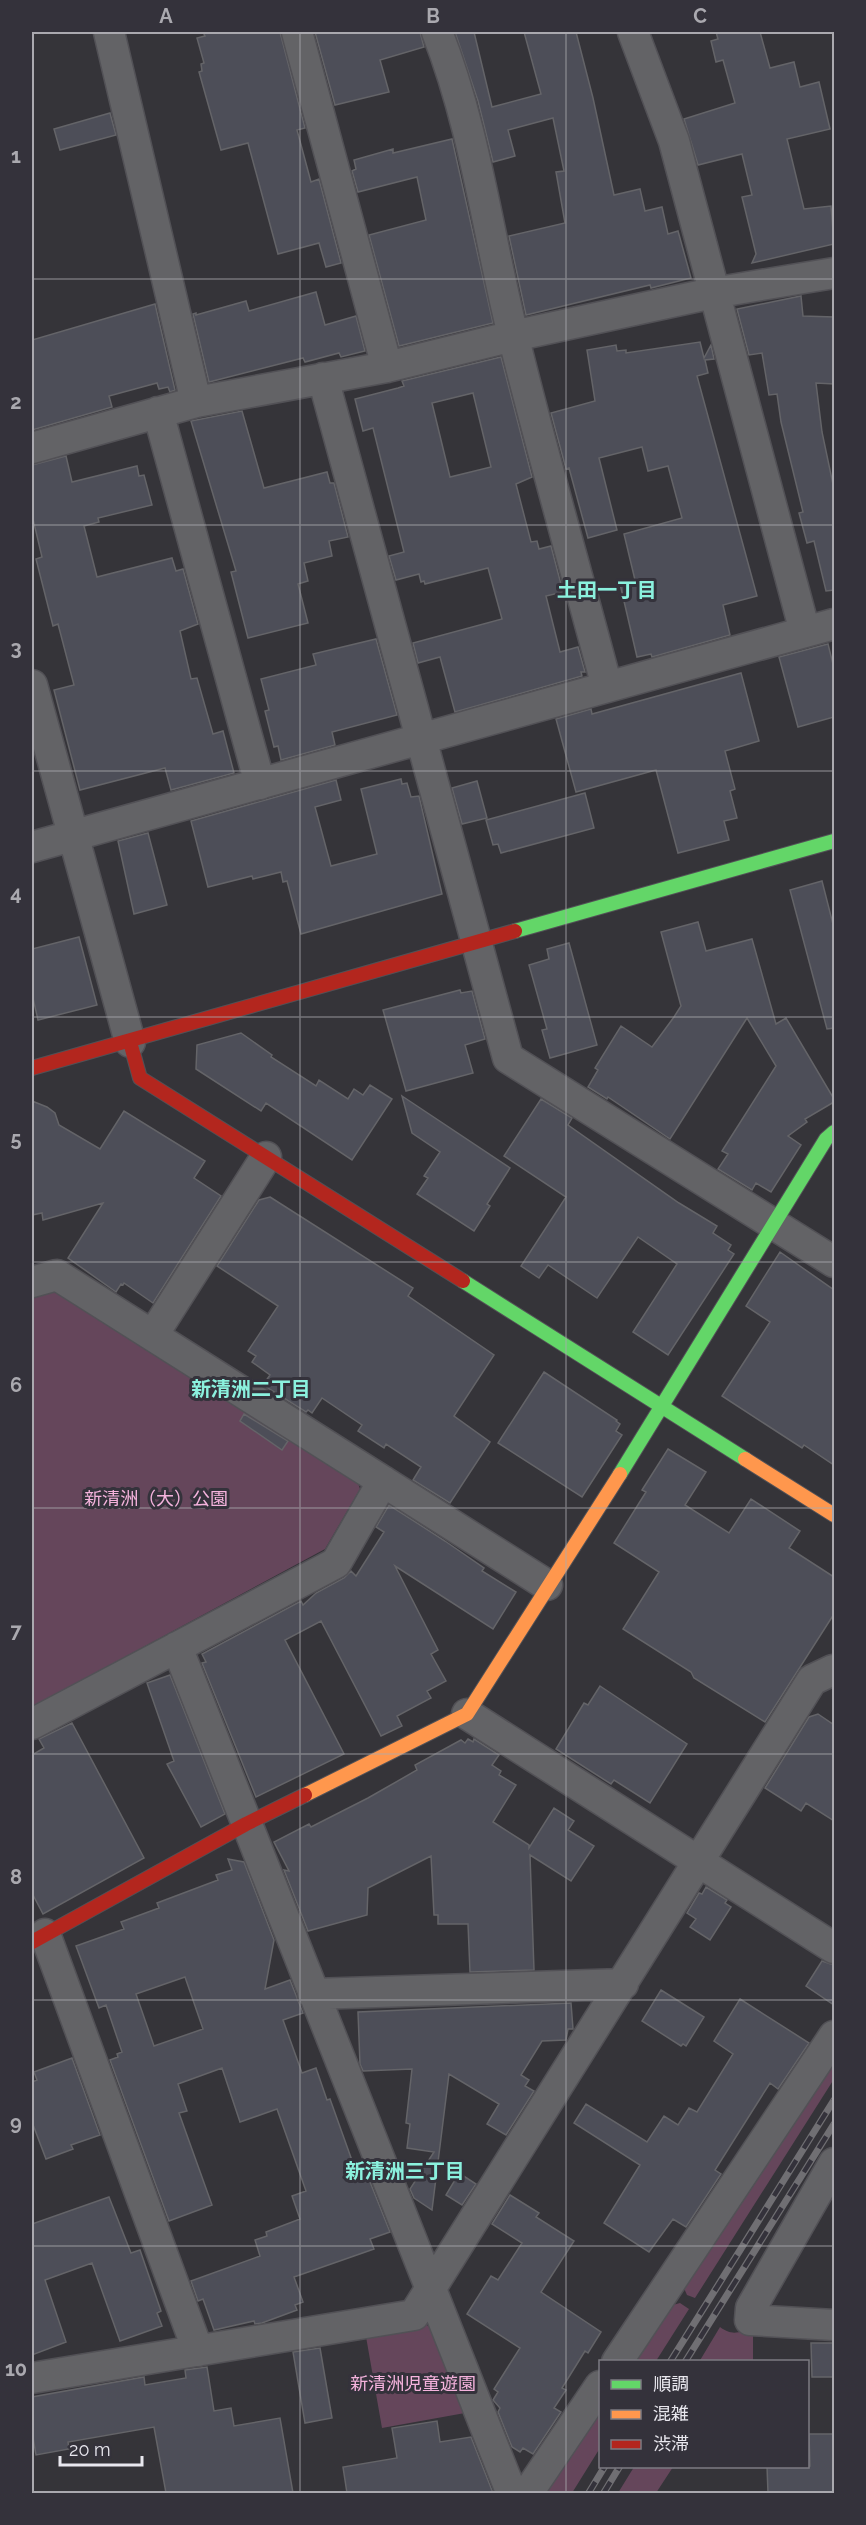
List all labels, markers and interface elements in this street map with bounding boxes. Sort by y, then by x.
text: A [159,4,173,28]
text: B [426,4,440,28]
text: C [693,4,707,28]
text: 1 [11,144,21,168]
text: 2 [10,390,22,414]
district label: 土田一丁目 [557,578,657,602]
text: 3 [10,636,22,660]
text: 4 [10,881,22,905]
text: 5 [10,1127,22,1151]
text: 6 [10,1373,22,1397]
district label: 新清洲二丁目 [191,1377,311,1401]
park label: 新清洲（大）公園 [84,1488,228,1509]
text: 7 [10,1619,22,1643]
text: 8 [10,1865,22,1889]
text: 9 [10,2111,22,2135]
district label: 新清洲三丁目 [345,2159,465,2183]
text: 10 [5,2357,27,2381]
legend [599,2360,809,2468]
park label: 新清洲児童遊園 [350,2373,476,2394]
text: 順調 [653,2373,689,2394]
text: 混雑 [653,2403,689,2424]
scale bar [60,2429,142,2467]
text: 渋滞 [653,2433,689,2454]
text: 20 m [69,2439,111,2460]

